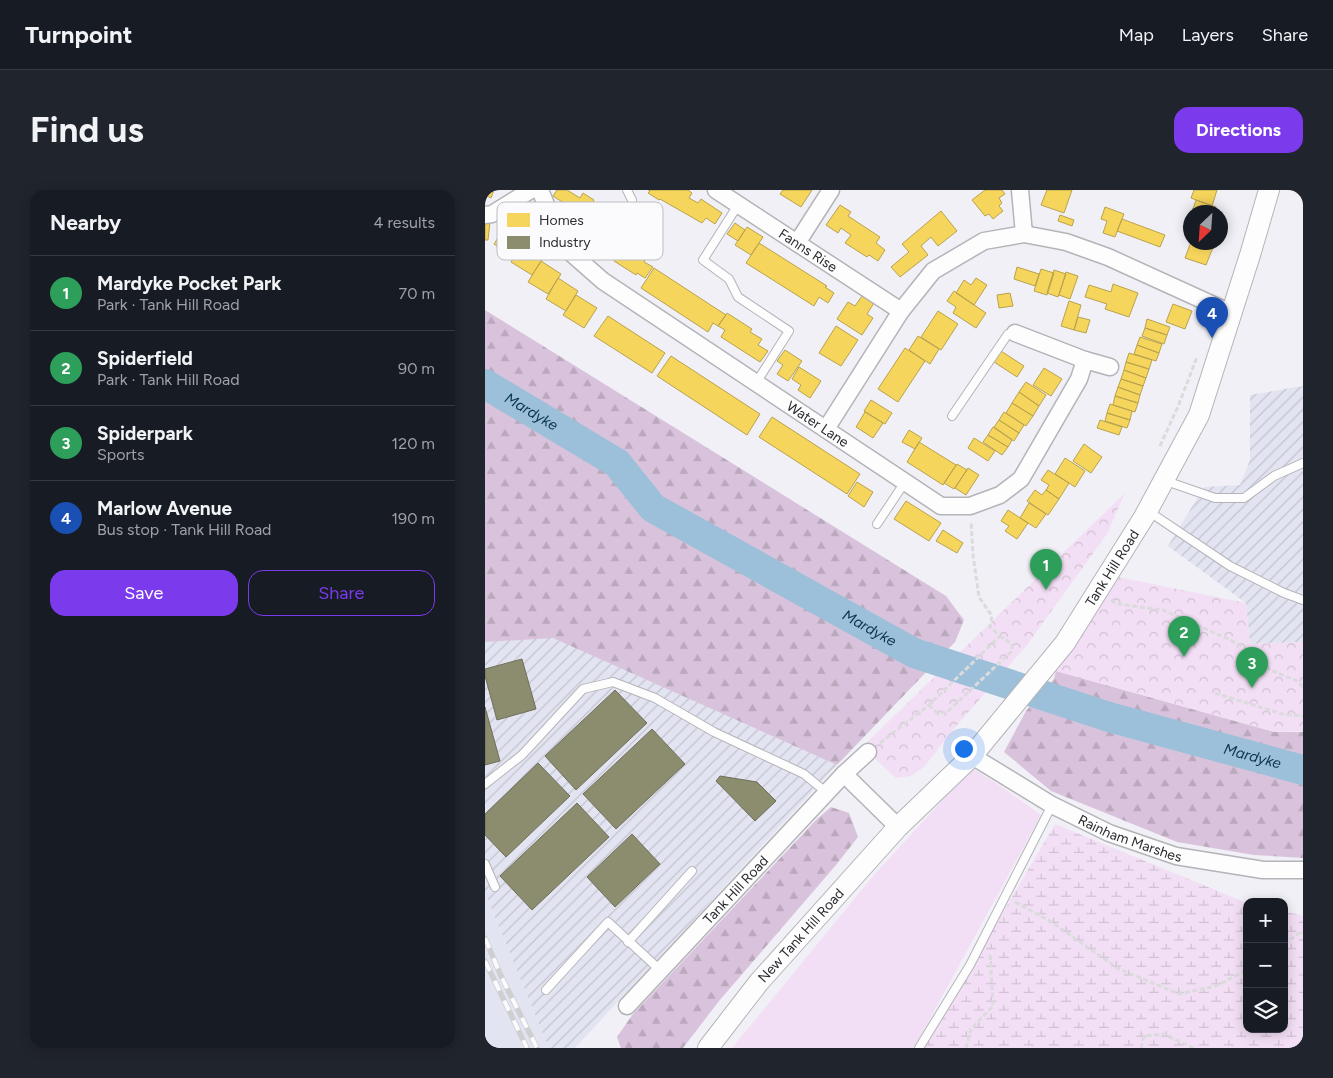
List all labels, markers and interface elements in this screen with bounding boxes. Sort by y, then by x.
text: Turnpoint [25,20,132,49]
text: Map [1119,24,1154,46]
text: Layers [1182,24,1234,46]
text: Share [1262,24,1308,46]
button: Directions [1174,107,1303,153]
text: Find us [30,109,144,151]
legend [497,202,663,260]
north arrow [1183,205,1228,250]
text: Nearby [50,210,121,235]
text: Homes [539,212,584,229]
text: 4 results [374,213,435,232]
street label: Fanns Rise [775,225,841,276]
text: Industry [539,234,591,251]
text: Mardyke Pocket Park [97,272,282,295]
text: 1 [63,284,69,303]
text: 70 m [399,284,435,303]
text: Park · Tank Hill Road [97,295,240,314]
pin: 4 [1196,297,1228,338]
text: Spiderfield [97,347,193,370]
text: 2 [61,359,71,378]
text: 90 m [398,359,435,378]
text: Park · Tank Hill Road [97,370,240,389]
water label: Mardyke [502,389,561,435]
street label: Water Lane [783,398,852,451]
text: Spiderpark [97,422,193,445]
text: 3 [62,434,70,453]
text: 120 m [392,434,435,453]
text: Sports [97,445,144,464]
text: Marlow Avenue [97,497,232,520]
text: 4 [61,509,71,528]
text: 190 m [392,509,435,528]
text: Bus stop · Tank Hill Road [97,520,271,539]
street label: Tank Hill Road [1082,527,1143,610]
pin: 1 [1030,549,1062,590]
button: Save [50,570,238,616]
button: Share [248,570,435,616]
water label: Mardyke [839,606,899,650]
pin: 2 [1168,616,1200,657]
pin: 3 [1236,647,1268,688]
your location [951,736,977,762]
water label: Mardyke [1222,740,1283,773]
street label: Rainham Marshes [1075,811,1183,866]
street label: Tank Hill Road [700,852,772,928]
street label: New Tank Hill Road [755,885,848,986]
map controls [1243,898,1288,1033]
button: + [1243,898,1288,943]
button: − [1243,943,1288,988]
button: layers [1243,988,1288,1033]

